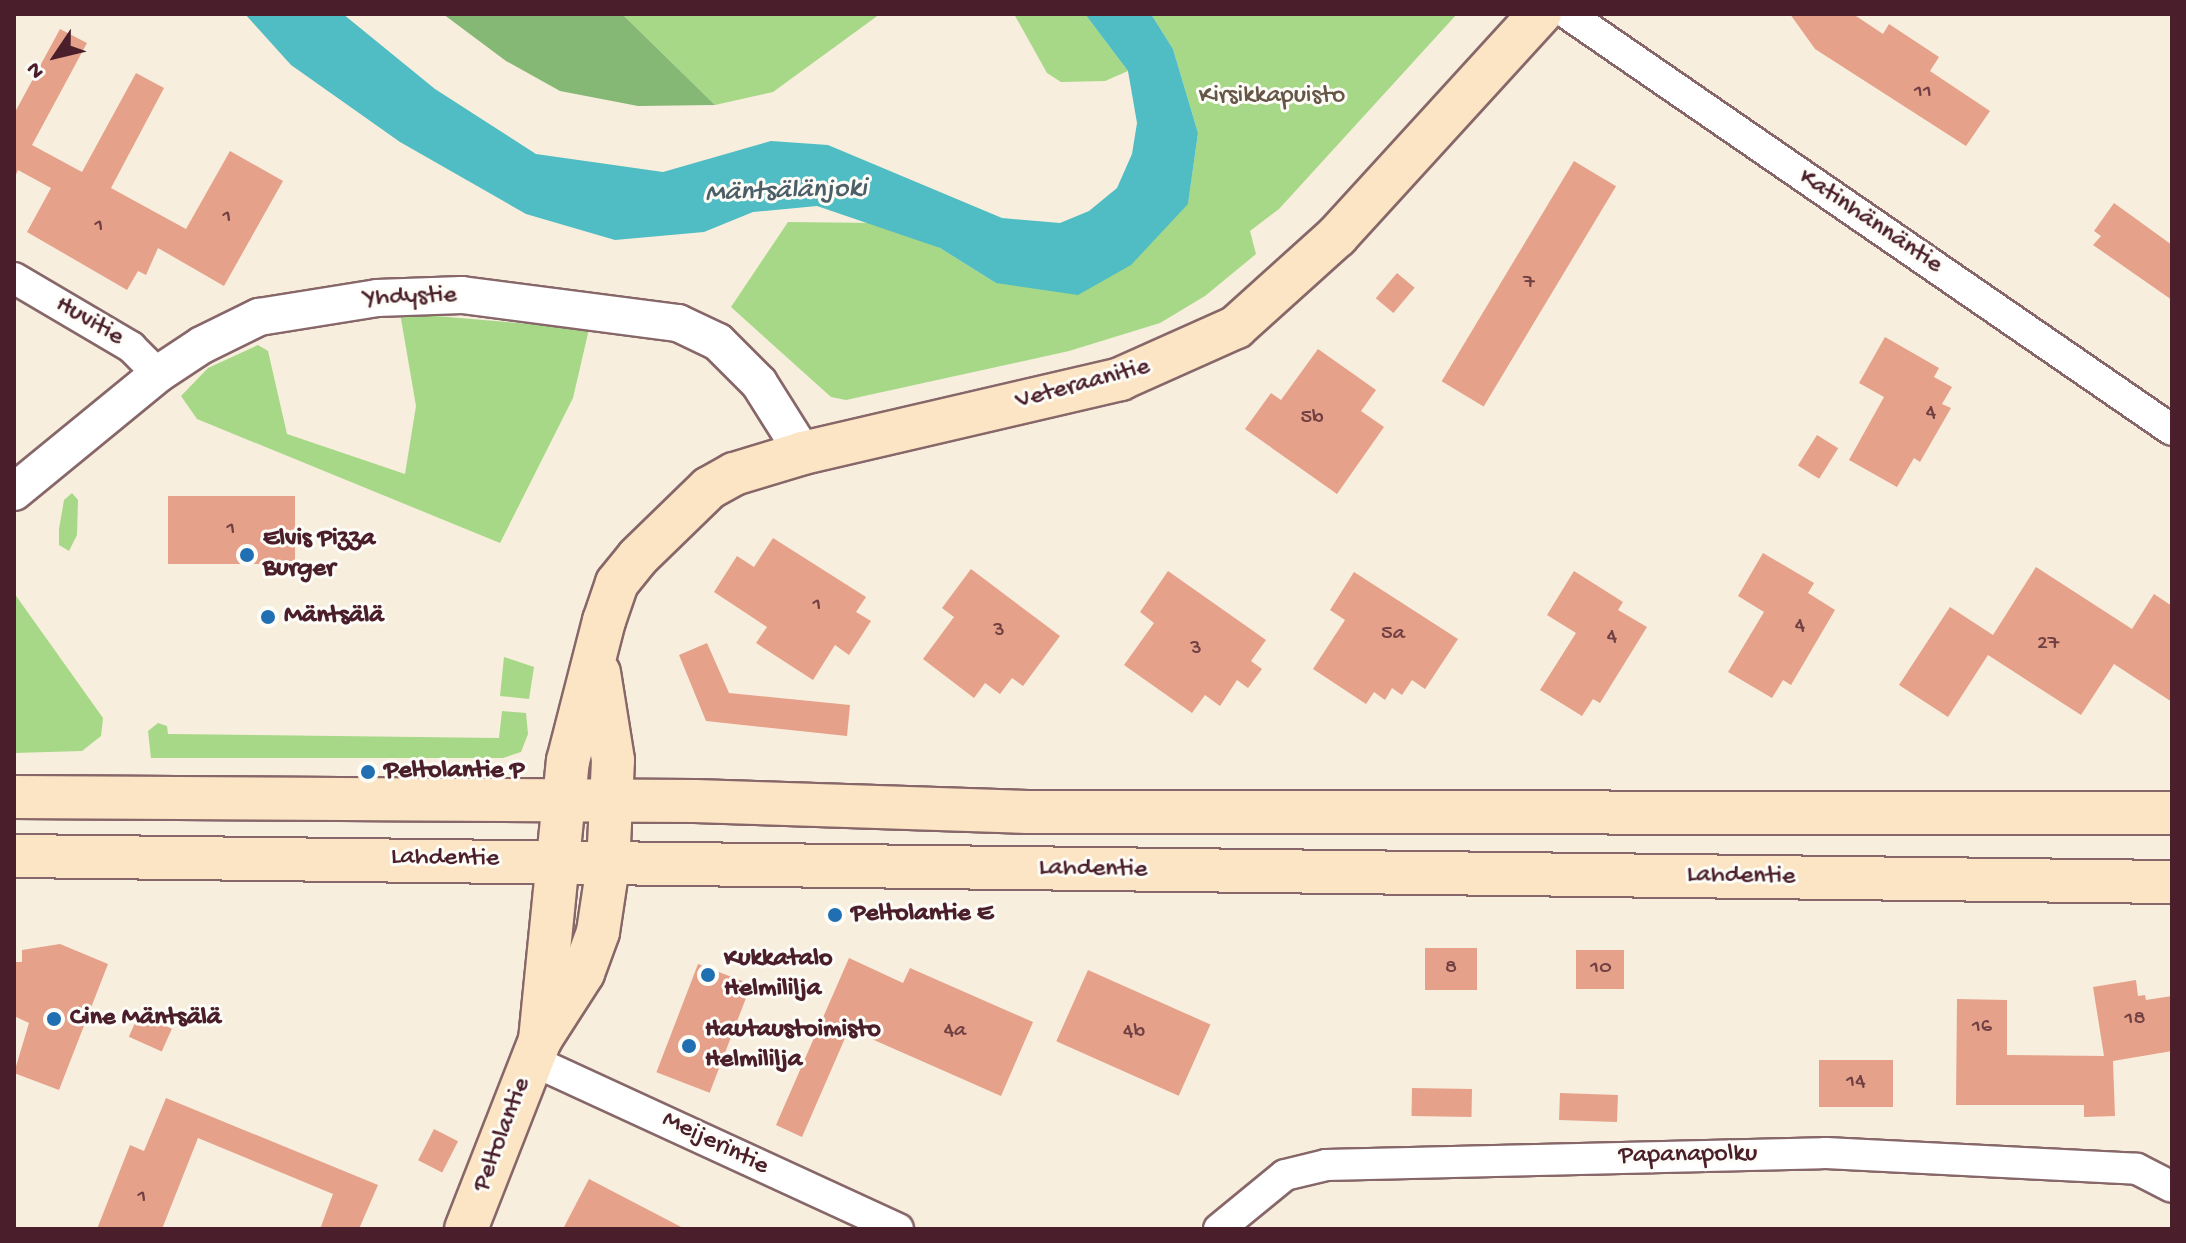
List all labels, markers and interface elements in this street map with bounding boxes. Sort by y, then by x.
north arrow [16,16,96,96]
text: N [22,56,51,83]
house number: 11 [1914,80,1932,106]
park label: Kirsikkapuisto [1199,81,1345,113]
street label: Katinhännäntie [1792,162,1948,282]
water label: Mäntsälänjoki [705,172,867,212]
house number: 1 [223,205,231,231]
house number: 1 [95,214,103,240]
house number: 7 [1523,271,1535,297]
street label: Yhdystie [363,281,457,315]
street label: Huvitie [49,290,129,354]
street label: Veteraanitie [1012,352,1154,418]
house number: 4 [1926,401,1936,427]
house number: 5b [1300,406,1324,432]
house number: 1 [227,517,235,543]
place label: Elvis Pizza Burger [263,524,375,586]
marker: Elvis Pizza Burger [238,546,256,564]
house number: 1 [813,593,821,619]
place label: Mäntsälä [284,601,384,633]
marker: Mäntsälä [259,608,277,626]
house number: 4 [1795,614,1805,640]
house number: 3 [993,619,1005,645]
house number: 5a [1381,622,1405,648]
house number: 4 [1607,625,1617,651]
house number: 27 [2037,632,2059,658]
house number: 3 [1190,637,1202,663]
place label: Peltolantie P [384,756,524,788]
marker: Peltolantie P [359,763,377,781]
street label: Lahdentie [390,842,500,876]
street label: Lahdentie [1038,853,1148,887]
street label: Lahdentie [1686,860,1796,894]
place label: Peltolantie E [851,899,993,931]
marker: Peltolantie E [826,906,844,924]
place label: Kukkatalo Helmililja [724,944,832,1006]
house number: 8 [1445,956,1457,982]
house number: 10 [1590,956,1612,982]
marker: Kukkatalo Helmililja [699,966,717,984]
place label: Cine Mäntsälä [70,1003,221,1035]
house number: 18 [2125,1007,2145,1033]
marker: Cine Mäntsälä [45,1010,63,1028]
place label: Hautaustoimisto Helmililja [705,1015,881,1076]
house number: 16 [1972,1015,1992,1041]
house number: 4a [944,1019,966,1045]
house number: 4b [1123,1020,1145,1046]
marker: Hautaustoimisto Helmililja [680,1037,698,1055]
house number: 14 [1846,1070,1866,1096]
street label: Peltolantie [467,1073,539,1197]
street label: Meijerintie [657,1105,773,1183]
street label: Papanapolku [1618,1139,1758,1173]
house number: 1 [138,1185,146,1211]

